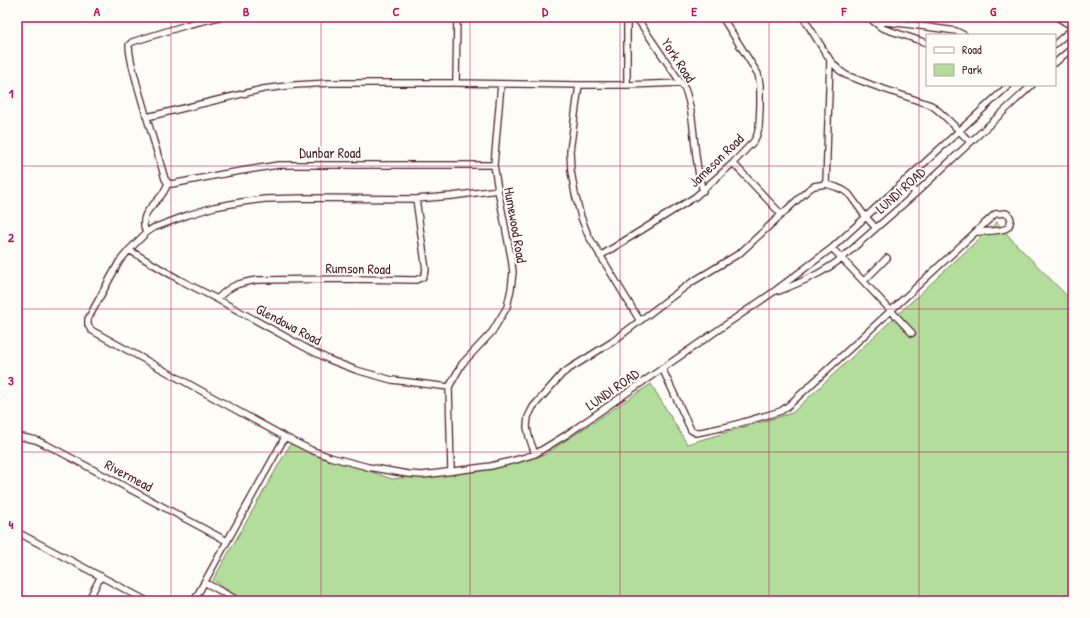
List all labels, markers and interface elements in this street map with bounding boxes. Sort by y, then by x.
text: A [94,2,101,20]
text: B [243,2,250,20]
text: C [392,2,400,20]
text: D [542,2,549,20]
text: E [691,2,697,20]
text: F [841,2,848,20]
text: G [990,2,997,20]
street label: York Road [658,34,701,86]
legend [926,34,1056,86]
text: Road [962,41,982,58]
text: Park [962,61,982,78]
text: 1 [9,84,14,102]
street label: Jameson Road [684,129,748,191]
street label: Dunbar Road [299,143,361,162]
street label: LUNDI ROAD [871,162,929,218]
street label: Humewood Road [500,186,532,265]
text: 2 [8,228,15,246]
street label: Rumson Road [325,258,391,278]
street label: Glendowa Road [253,299,326,349]
street label: LUNDI ROAD [582,363,643,414]
text: 3 [8,371,14,389]
street label: Rivermead [102,454,157,496]
text: 4 [9,515,14,533]

